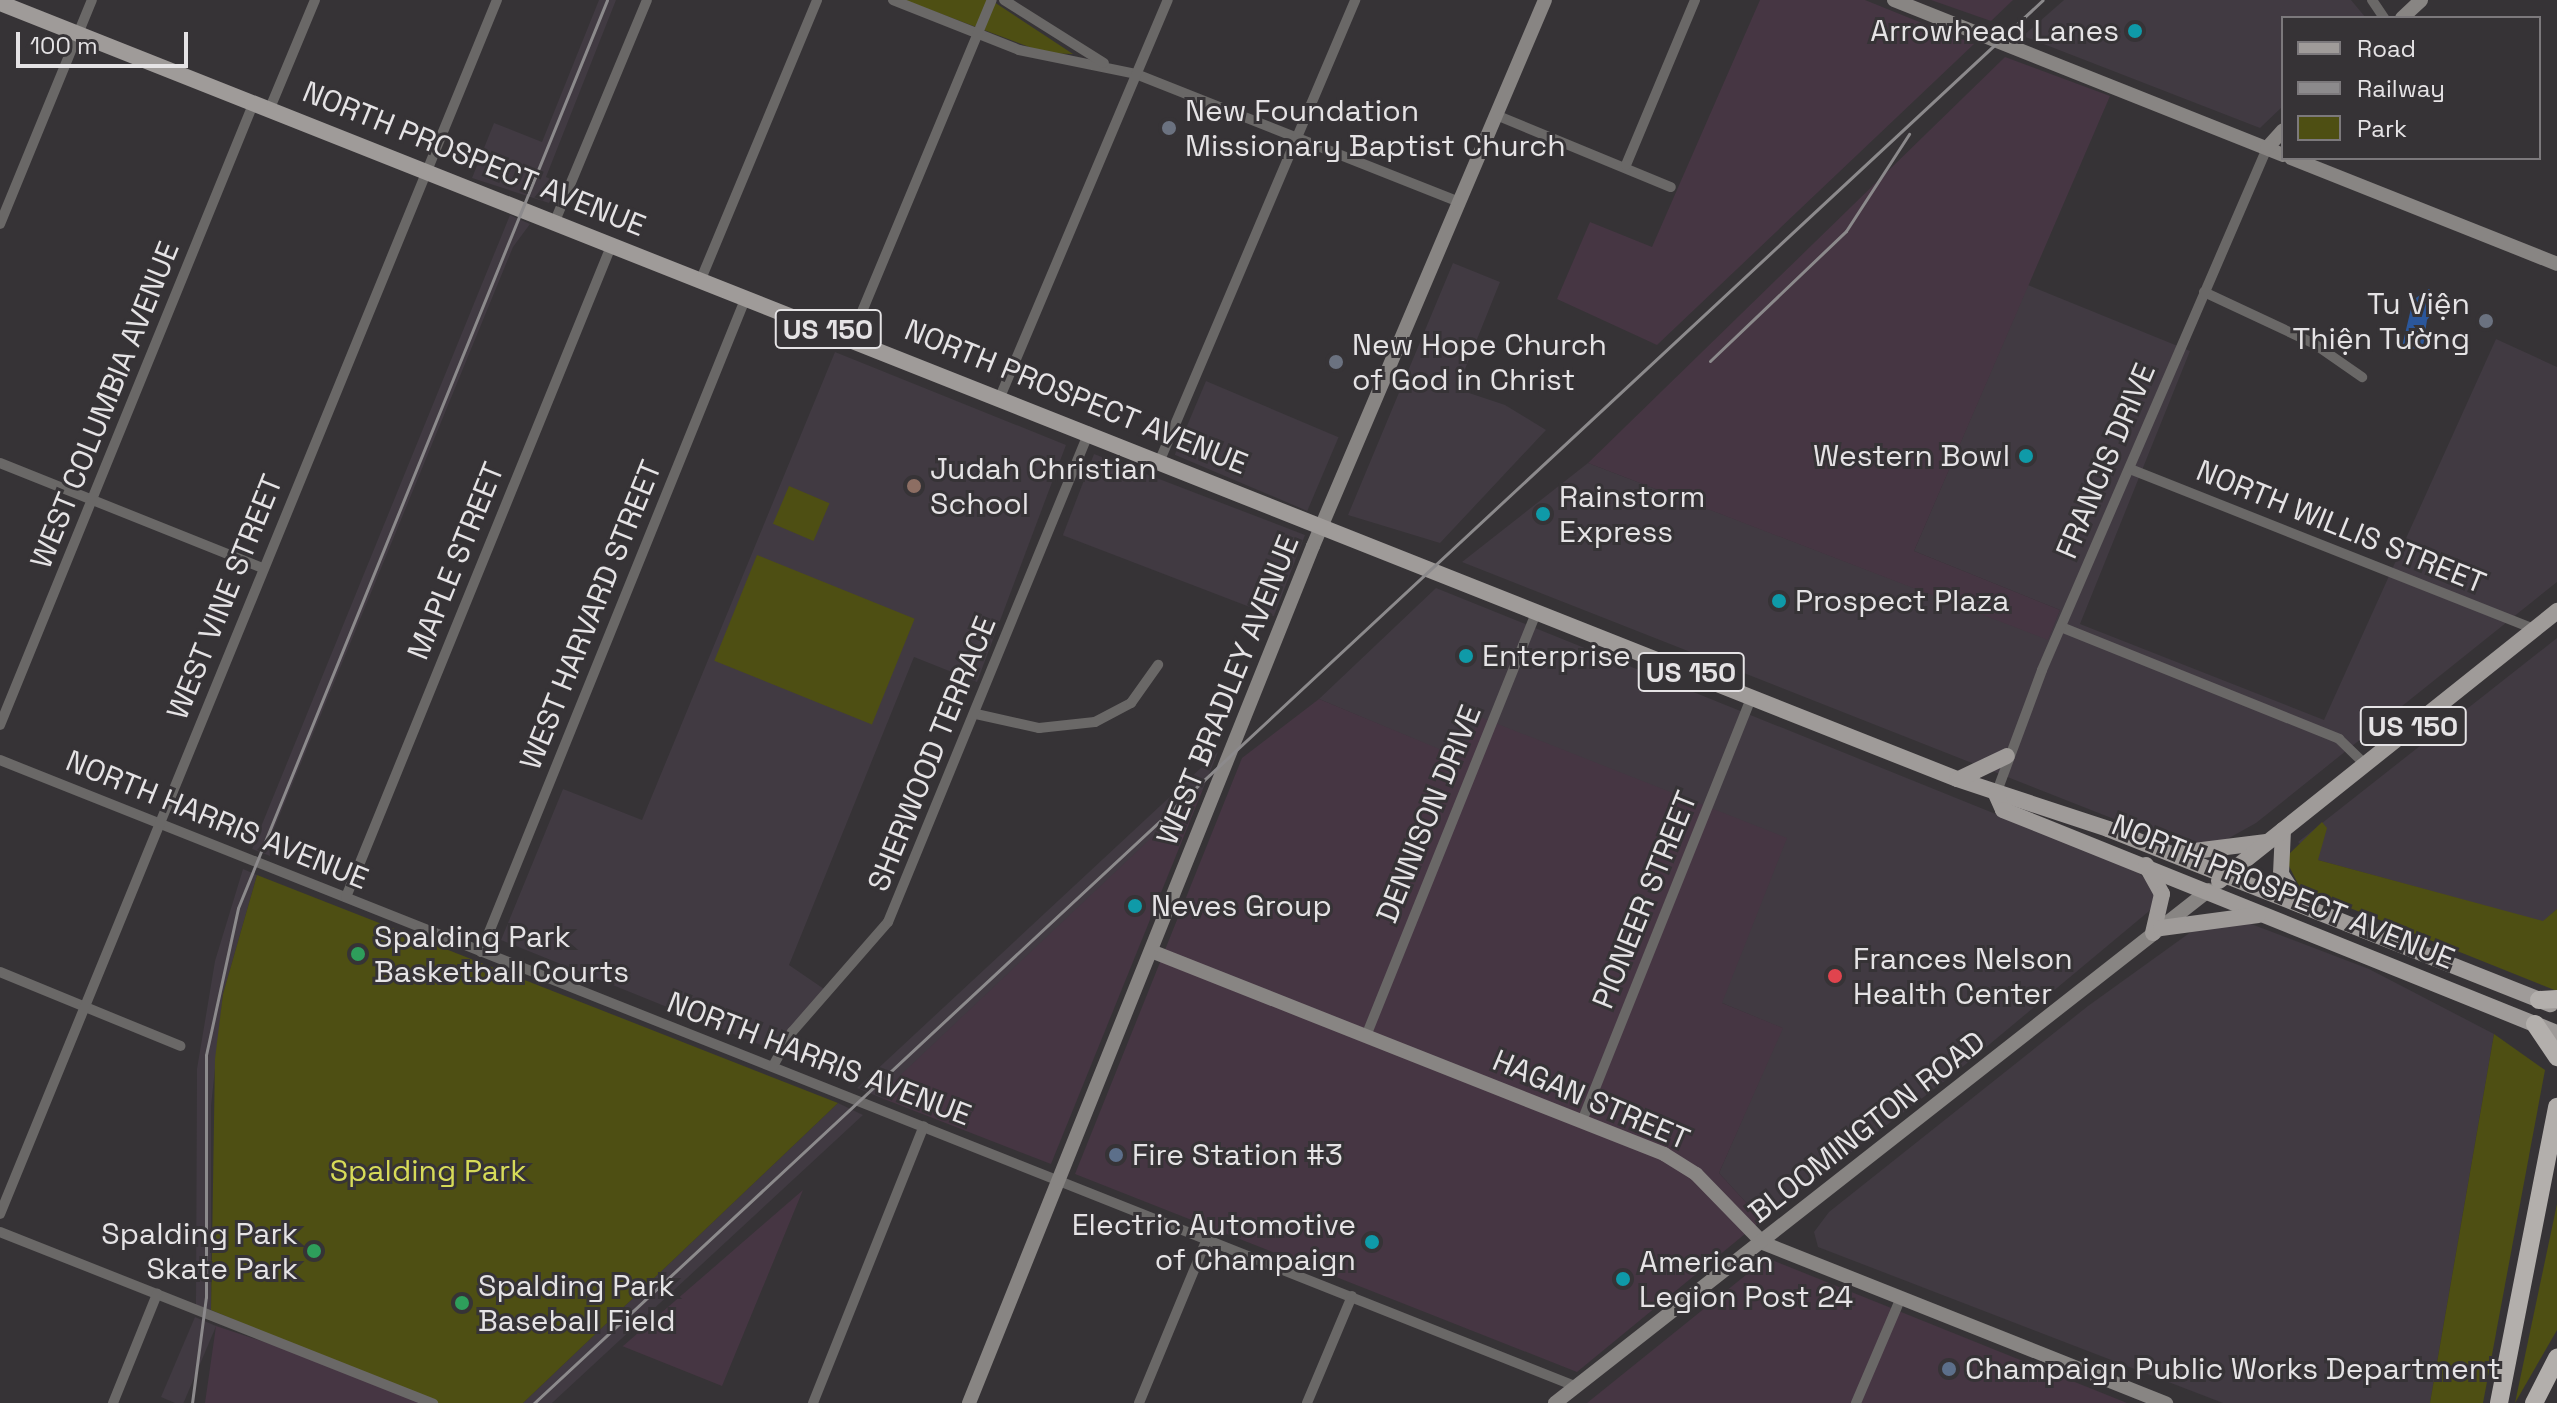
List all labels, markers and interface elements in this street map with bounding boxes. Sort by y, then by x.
place label: Arrowhead Lanes [1870,13,2119,49]
scale bar [20,16,192,66]
legend [2281,16,2541,160]
marker: Arrowhead Lanes [2126,22,2144,40]
text: 100 m [30,30,98,61]
text: Road [2357,33,2416,64]
street label: NORTH PROSPECT AVENUE [297,73,651,245]
text: Railway [2357,73,2445,104]
place label: New Foundation Missionary Baptist Church [1185,93,1566,164]
text: Park [2357,113,2407,144]
marker: New Foundation Missionary Baptist Church [1160,119,1178,137]
street label: WEST COLUMBIA AVENUE [23,236,187,574]
place label: Tu Viện Thiện Tường [2292,286,2470,356]
road number: US 150 [774,305,882,353]
street label: NORTH PROSPECT AVENUE [899,311,1253,483]
marker: Tu Viện Thiện Tường [2477,312,2495,330]
place label: New Hope Church of God in Christ [1352,327,1607,398]
marker: New Hope Church of God in Christ [1327,353,1345,371]
street label: FRANCIS DRIVE [2049,358,2163,564]
place label: Western Bowl [1813,438,2010,474]
marker: Western Bowl [2017,447,2035,465]
place label: Judah Christian School [930,451,1157,522]
street label: NORTH WILLIS STREET [2191,452,2491,602]
street label: WEST HARVARD STREET [512,455,670,775]
street label: MAPLE STREET [400,457,512,665]
street label: WEST VINE STREET [159,469,291,725]
marker: Judah Christian School [905,477,923,495]
place label: Rainstorm Express [1559,479,1705,550]
marker: Rainstorm Express [1534,505,1552,523]
street label: WEST BRADLEY AVENUE [1149,529,1307,851]
place label: Prospect Plaza [1795,583,2010,619]
marker: Prospect Plaza [1770,592,1788,610]
street label: SHERWOOD TERRACE [860,611,1004,897]
place label: Enterprise [1482,638,1631,674]
marker: Enterprise [1457,647,1475,665]
road number: US 150 [1637,648,1745,696]
street label: DENNISON DRIVE [1369,700,1489,928]
road number: US 150 [2359,702,2467,750]
street label: NORTH HARRIS AVENUE [60,743,374,897]
street label: PIONEER STREET [1585,786,1705,1014]
street label: NORTH PROSPECT AVENUE [2106,806,2460,978]
place label: Neves Group [1151,888,1332,924]
marker: Neves Group [1126,897,1144,915]
place label: Spalding Park Basketball Courts [374,919,629,990]
place label: Frances Nelson Health Center [1853,941,2073,1012]
marker: Spalding Park Basketball Courts [349,945,367,963]
marker: Frances Nelson Health Center [1824,965,1846,987]
street label: NORTH HARRIS AVENUE [662,984,976,1134]
street label: BLOOMINGTON ROAD [1742,1024,1992,1230]
street label: HAGAN STREET [1487,1042,1695,1158]
place label: Fire Station #3 [1132,1137,1343,1173]
marker: Fire Station #3 [1107,1146,1125,1164]
park label: Spalding Park [330,1153,526,1189]
place label: Electric Automotive of Champaign [1071,1207,1356,1278]
place label: Spalding Park Skate Park [101,1216,298,1286]
marker: Electric Automotive of Champaign [1363,1233,1381,1251]
marker: Spalding Park Skate Park [305,1242,323,1260]
place label: American Legion Post 24 [1639,1244,1853,1314]
place label: Spalding Park Baseball Field [478,1268,675,1338]
marker: American Legion Post 24 [1614,1270,1632,1288]
marker: Spalding Park Baseball Field [453,1294,471,1312]
place label: Champaign Public Works Department [1965,1351,2501,1387]
marker: Champaign Public Works Department [1940,1360,1958,1378]

